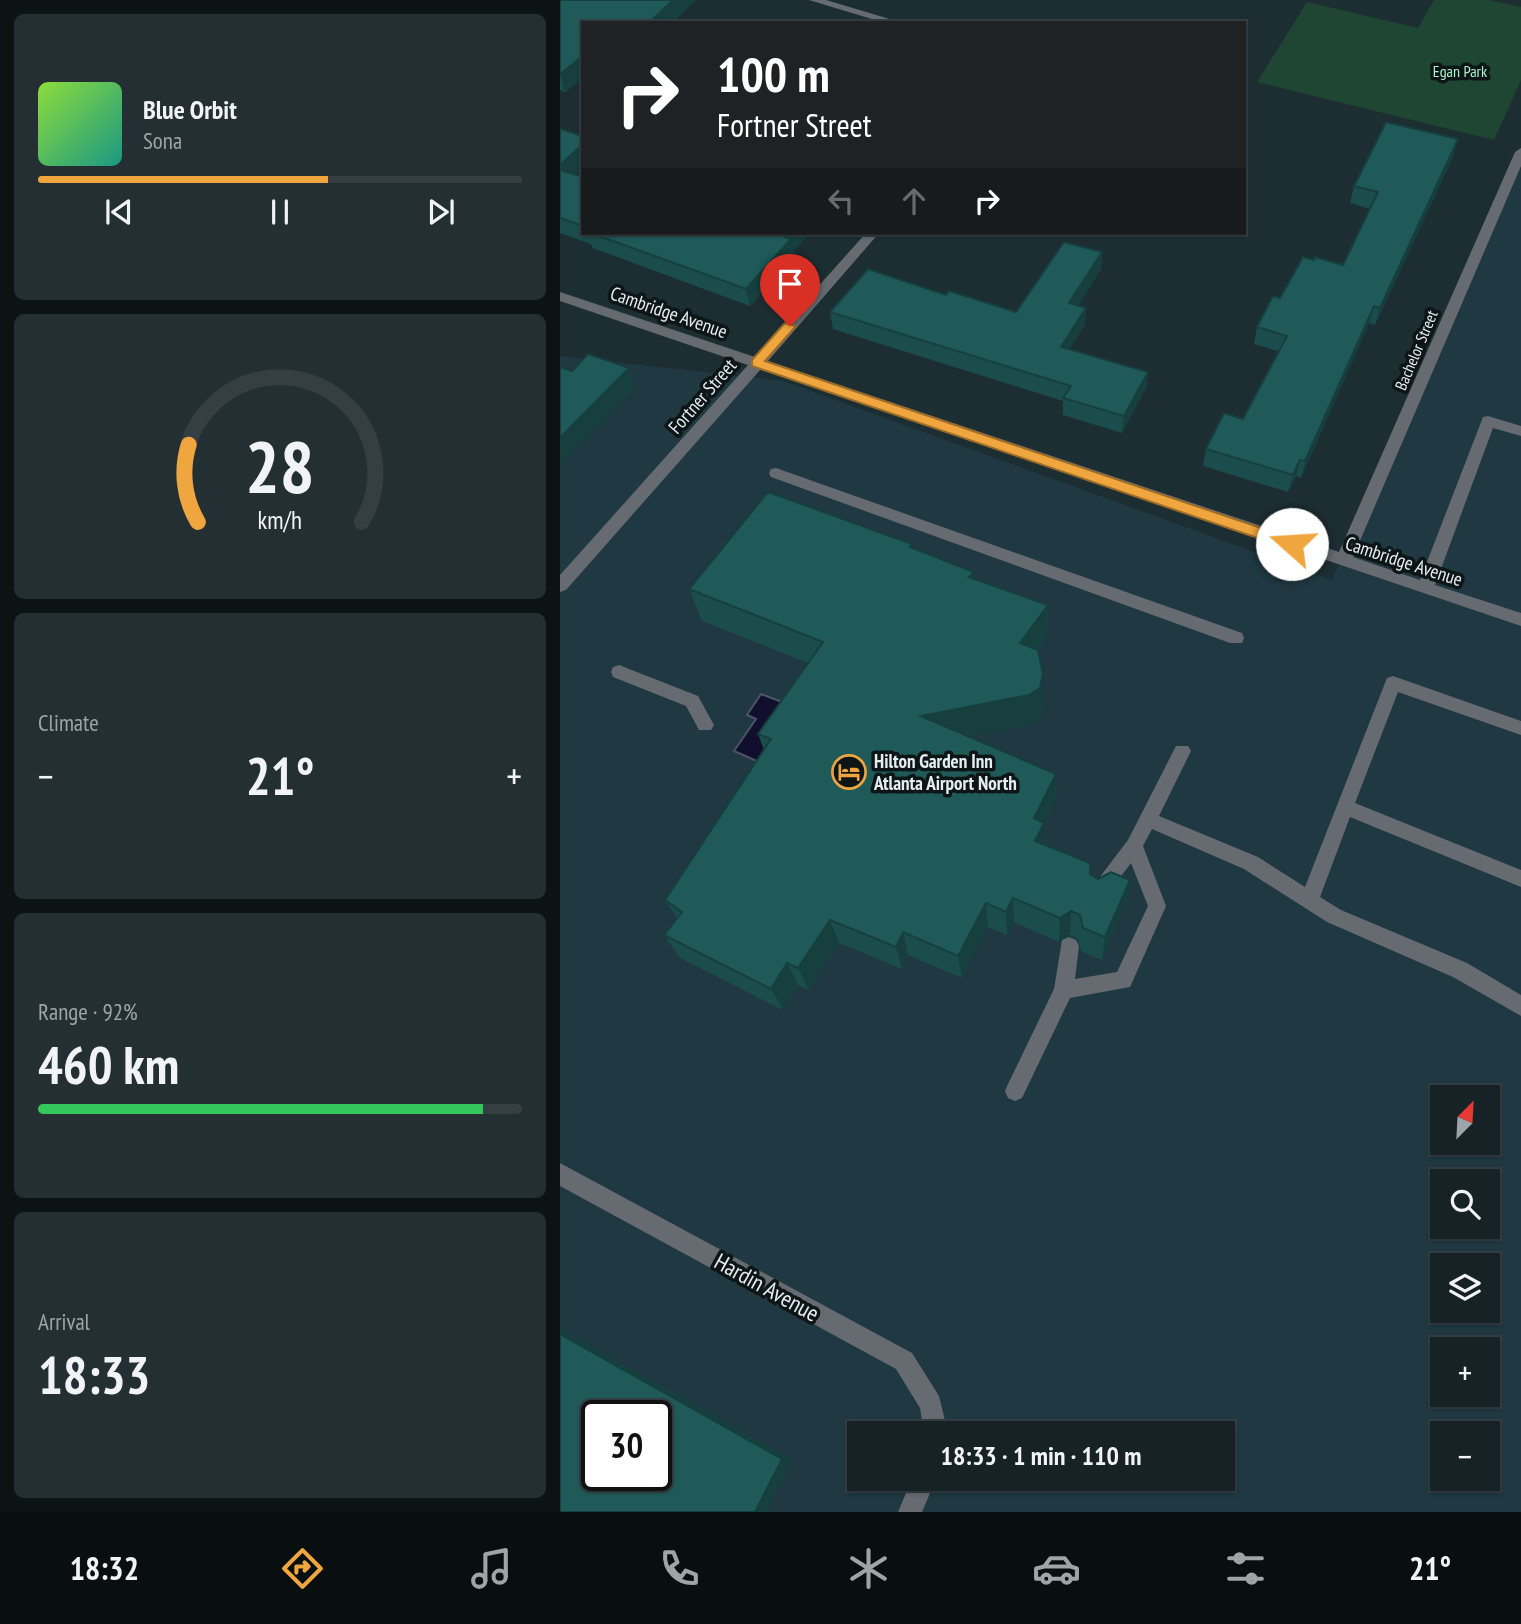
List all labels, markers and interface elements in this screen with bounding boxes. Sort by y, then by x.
text: 100 m [717,42,830,106]
icon: right [602,49,693,140]
park label: Egan Park [1433,61,1488,81]
text: Blue Orbit [143,93,237,126]
text: Fortner Street [717,104,871,146]
text: Sona [143,126,182,155]
icon: left [822,182,860,220]
icon: ahead [895,182,933,220]
icon: right [968,182,1006,220]
icon: previous [100,193,138,231]
icon: pause [261,193,299,231]
icon: next [422,193,460,231]
pin [760,254,820,326]
icon: arrive [771,265,809,303]
street label: Cambridge Avenue [607,281,731,343]
street label: Bachelor Street [1390,307,1442,393]
street label: Fortner Street [663,353,742,438]
text: 28 [245,419,315,513]
text: km/h [258,504,302,536]
position arrow [1255,507,1329,581]
street label: Cambridge Avenue [1342,531,1466,591]
text: Climate [38,708,99,737]
text: 21° [246,742,314,809]
place label: Hilton Garden Inn Atlanta Airport North [873,749,1017,795]
text: − [38,751,54,800]
text: + [506,751,522,800]
hotel icon: Hilton Garden Inn Atlanta Airport North [830,753,868,791]
text: Range · 92% [38,997,138,1026]
text: 460 km [38,1031,179,1098]
north arrow [1430,1085,1500,1155]
map controls [1430,1085,1500,1491]
button: search [1430,1169,1500,1239]
street label: Hardin Avenue [710,1246,824,1328]
button: layers [1430,1253,1500,1323]
text: Arrival [38,1307,90,1336]
button: + [1430,1337,1500,1407]
text: 18:33 [38,1341,150,1408]
speed limit sign: 30 [581,1400,672,1491]
button: − [1430,1421,1500,1491]
text: 18:33 · 1 min · 110 m [941,1439,1141,1472]
icon: directions [278,1544,327,1593]
icon: music [467,1544,516,1593]
icon: phone [655,1544,704,1593]
icon: climate [844,1544,893,1593]
icon: car [1032,1544,1081,1593]
icon: filters [1221,1544,1270,1593]
text: 18:32 [70,1547,139,1589]
text: 21° [1409,1547,1451,1589]

